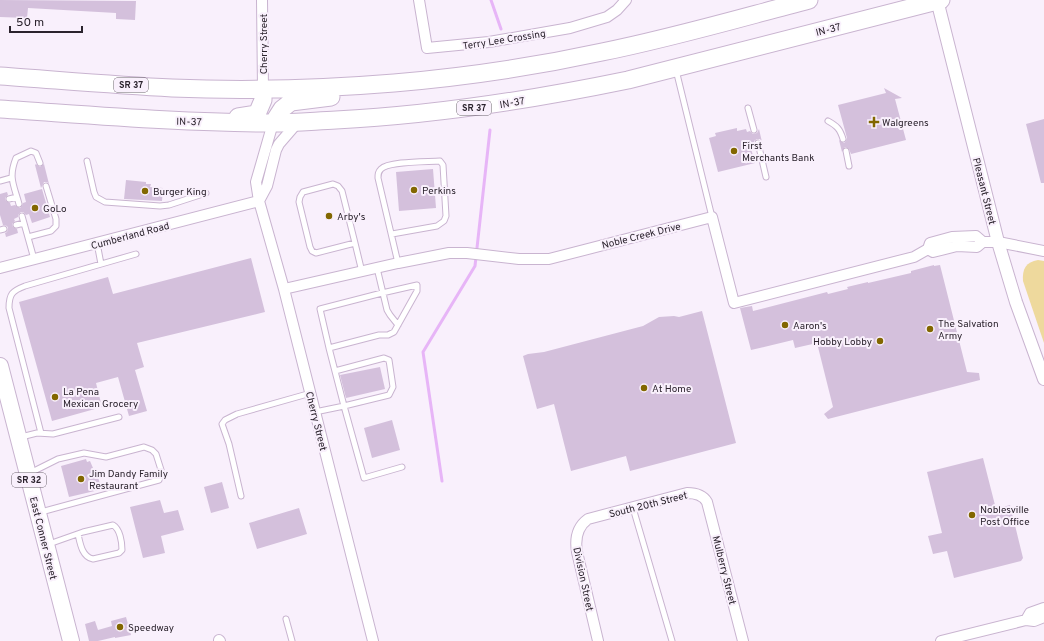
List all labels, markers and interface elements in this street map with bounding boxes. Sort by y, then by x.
scale bar [10,8,82,34]
street label: Cherry Street [258,13,271,74]
text: 50 m [16,15,44,31]
street label: IN-37 [814,21,842,40]
street label: Terry Lee Crossing [462,28,547,53]
road number: SR 37 [114,78,148,92]
street label: IN-37 [499,95,526,112]
road number: SR 37 [457,101,491,115]
street label: IN-37 [176,116,202,129]
marker: Walgreens [869,117,879,127]
place label: Walgreens [882,117,929,130]
place label: First Merchants Bank [742,140,814,165]
marker: First Merchants Bank [729,146,739,156]
street label: Pleasant Street [969,156,998,226]
marker: Perkins [409,185,419,195]
place label: Perkins [422,185,456,198]
marker: Burger King [140,186,150,196]
place label: Burger King [153,186,207,199]
marker: GoLo [30,203,40,213]
place label: GoLo [43,203,67,216]
marker: Arby's [324,211,334,221]
place label: Arby's [337,211,366,224]
street label: Cumberland Road [90,220,171,253]
street label: Noble Creek Drive [600,220,682,253]
place label: The Salvation Army [938,318,999,343]
marker: Aaron's [780,320,790,330]
place label: Aaron's [793,320,827,333]
marker: The Salvation Army [925,324,935,334]
place label: Hobby Lobby [813,336,872,349]
marker: Hobby Lobby [875,336,885,346]
marker: At Home [639,383,649,393]
place label: At Home [652,383,691,396]
place label: La Pena Mexican Grocery [63,386,138,411]
street label: Cherry Street [302,390,329,453]
marker: La Pena Mexican Grocery [50,392,60,402]
place label: Jim Dandy Family Restaurant [89,468,168,493]
road number: SR 32 [12,473,46,487]
marker: Jim Dandy Family Restaurant [76,474,86,484]
street label: South 20th Street [608,489,689,521]
street label: East Conner Street [26,496,59,581]
place label: Noblesville Post Office [980,504,1030,529]
marker: Noblesville Post Office [967,510,977,520]
street label: Mulberry Street [709,535,738,606]
street label: Division Street [569,546,596,613]
marker: Speedway [115,622,125,632]
place label: Speedway [128,622,174,635]

